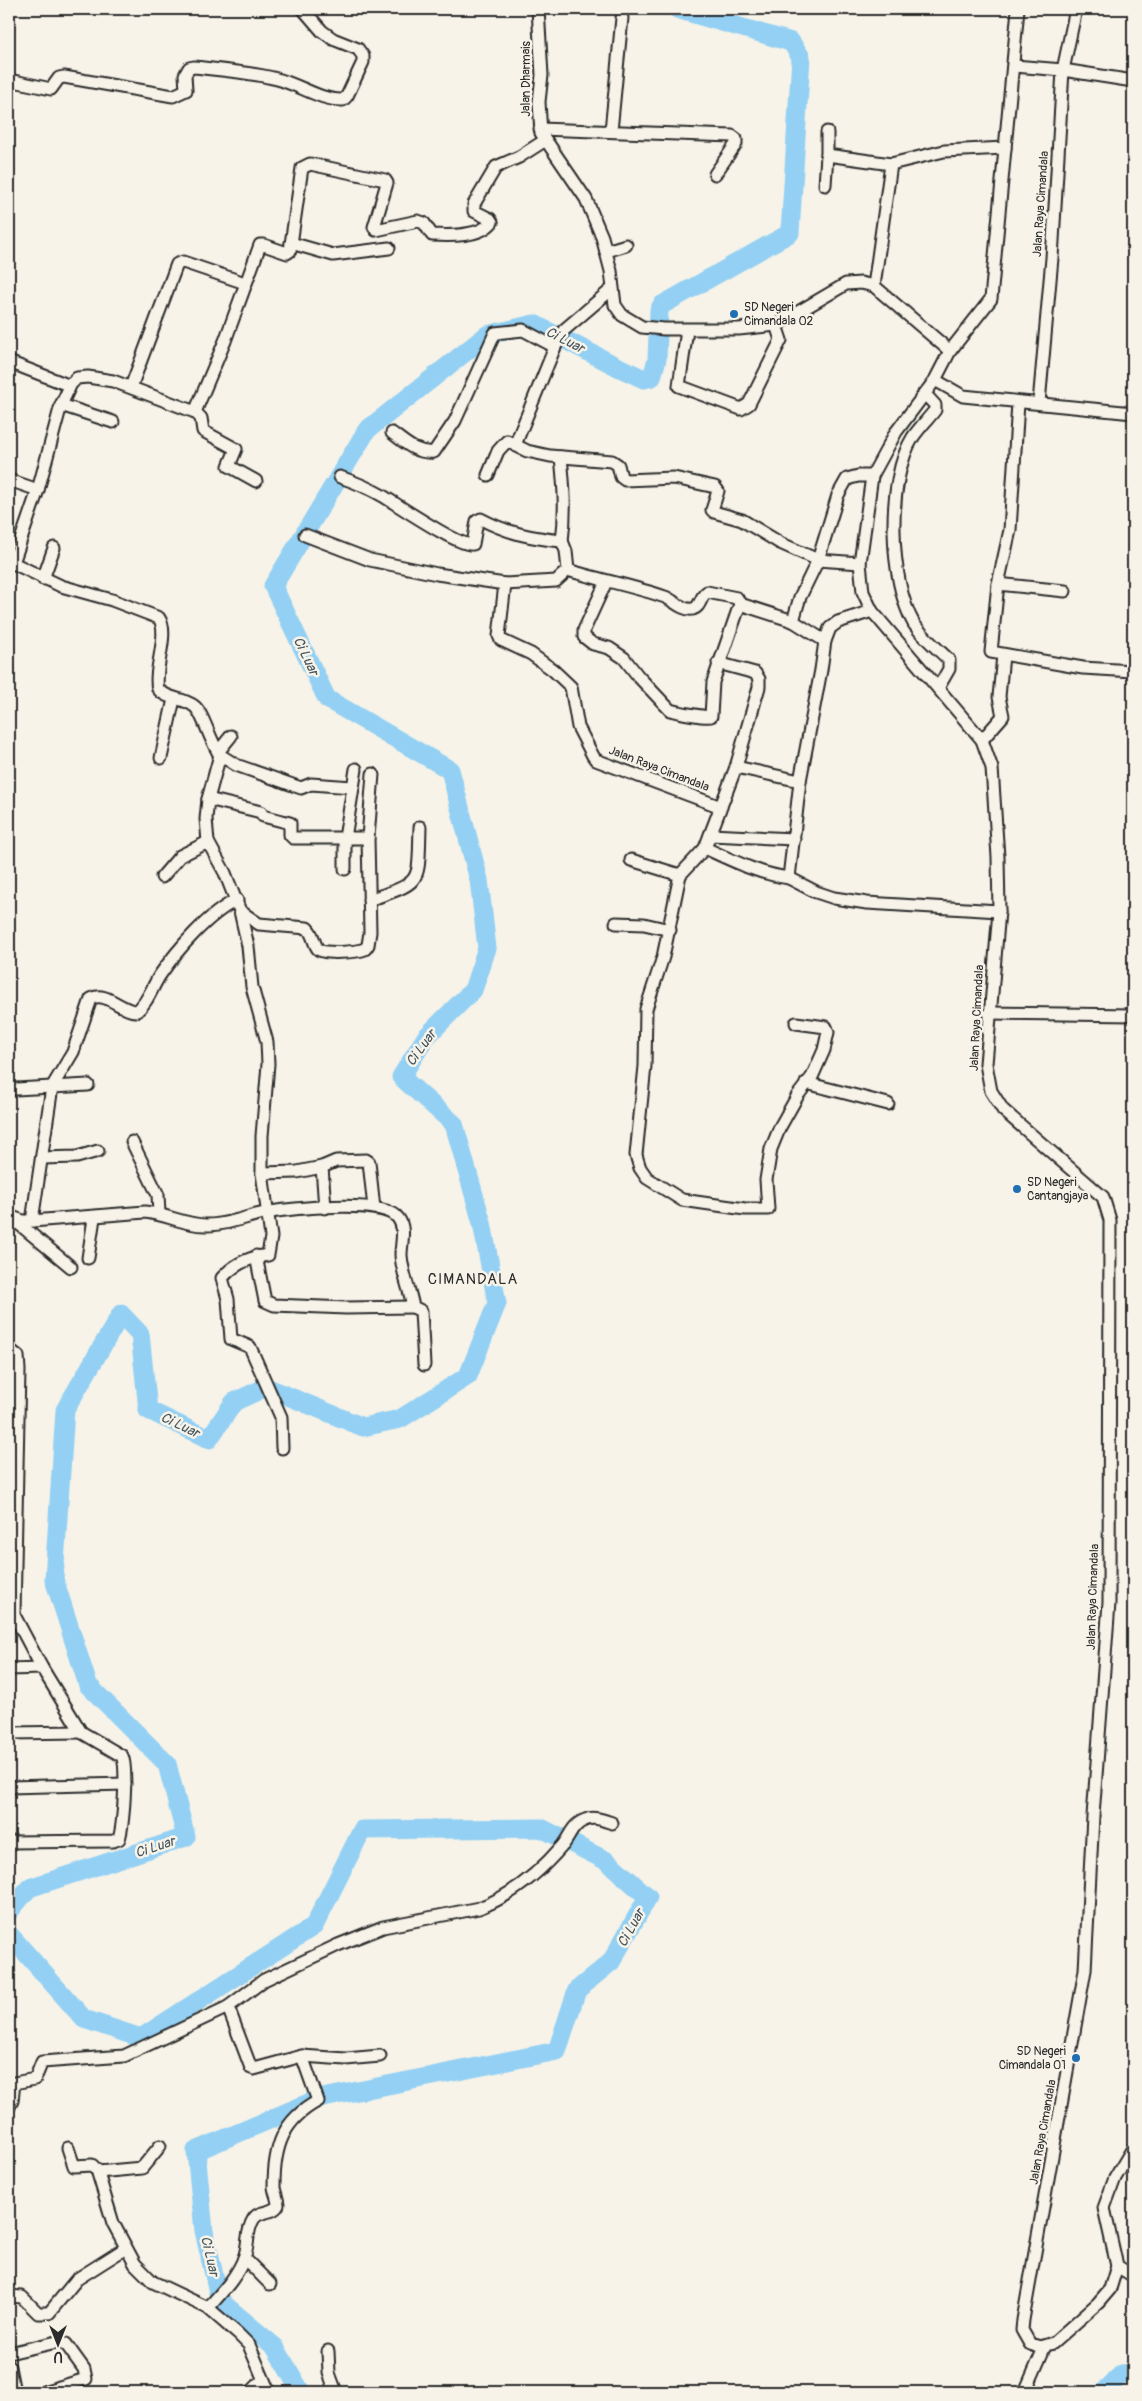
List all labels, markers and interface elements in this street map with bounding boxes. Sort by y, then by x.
street label: Jalan Dharmais [519,41,534,117]
street label: Jalan Raya Cimandala [1030,150,1052,258]
place label: SD Negeri Cimandala 02 [744,300,814,329]
marker: SD Negeri Cimandala 02 [728,308,740,320]
water label: Ci Luar [543,323,589,358]
water label: Ci Luar [290,634,323,680]
street label: Jalan Raya Cimandala [607,743,712,795]
street label: Jalan Raya Cimandala [967,964,987,1072]
water label: Ci Luar [402,1025,441,1069]
place label: SD Negeri Cantangjaya [1027,1175,1089,1204]
marker: SD Negeri Cantangjaya [1011,1183,1023,1195]
district label: CIMANDALA [428,1270,518,1289]
water label: Ci Luar [158,1408,204,1442]
street label: Jalan Raya Cimandala [1084,1543,1102,1650]
water label: Ci Luar [133,1832,179,1861]
water label: Ci Luar [614,1904,649,1950]
place label: SD Negeri Cimandala 01 [999,2044,1066,2073]
marker: SD Negeri Cimandala 01 [1070,2052,1082,2064]
street label: Jalan Raya Cimandala [1026,2078,1060,2186]
water label: Ci Luar [197,2234,223,2280]
north arrow [32,2318,82,2368]
text: U [53,2348,63,2365]

